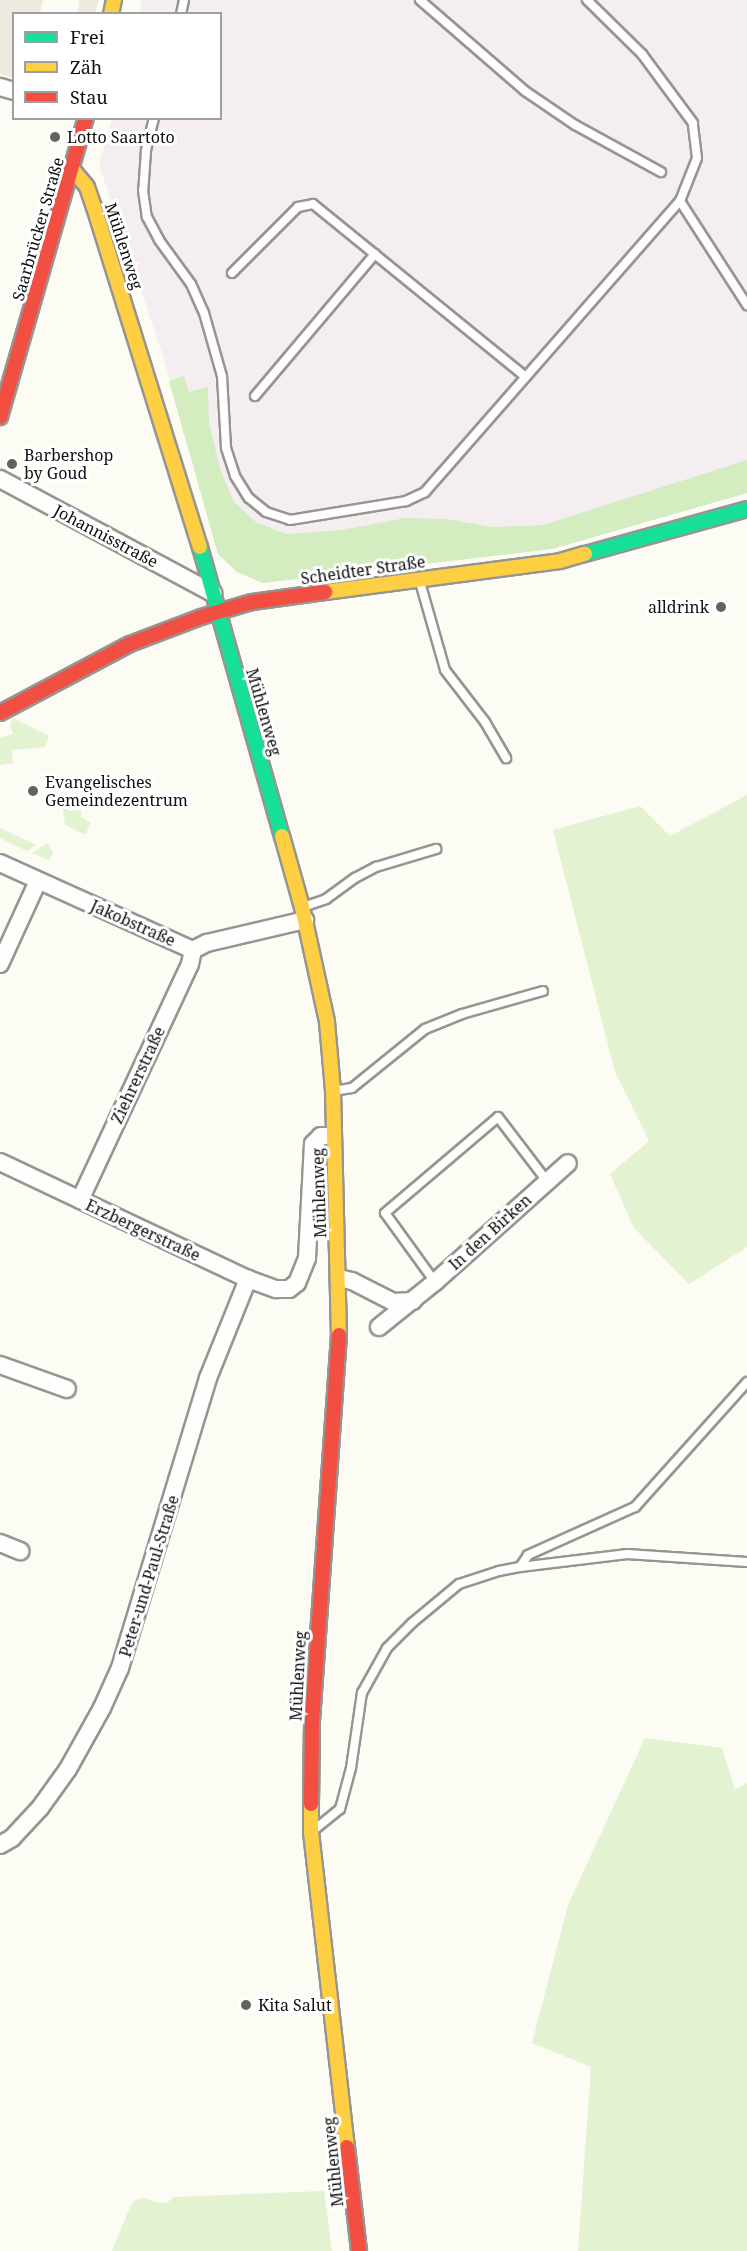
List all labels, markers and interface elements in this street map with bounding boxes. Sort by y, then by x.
legend [12,12,222,120]
text: Frei [70,25,105,49]
text: Zäh [70,55,102,79]
text: Stau [70,85,108,109]
place label: Lotto Saartoto [67,127,175,147]
marker: Lotto Saartoto [48,130,62,144]
street label: Saarbrücker Straße [8,155,68,303]
street label: Mühlenweg [101,200,147,292]
place label: Barbershop by Goud [24,445,113,483]
marker: Barbershop by Goud [5,457,19,471]
street label: Johannisstraße [51,501,161,571]
street label: Scheidter Straße [299,552,427,588]
place label: alldrink [648,597,709,617]
marker: alldrink [714,600,728,614]
street label: Mühlenweg [242,666,286,758]
place label: Evangelisches Gemeindezentrum [45,772,188,810]
marker: Evangelisches Gemeindezentrum [26,784,40,798]
street label: Jakobstraße [88,896,178,950]
street label: Ziehrerstraße [107,1023,169,1127]
street label: Mühlenweg [308,1148,330,1238]
street label: In den Birken [445,1190,535,1274]
street label: Erzbergerstraße [83,1195,203,1265]
street label: Peter-und-Paul-Straße [115,1493,183,1659]
street label: Mühlenweg [286,1630,310,1722]
place label: Kita Salut [258,1995,332,2015]
marker: Kita Salut [239,1998,253,2012]
street label: Mühlenweg [319,2116,347,2208]

